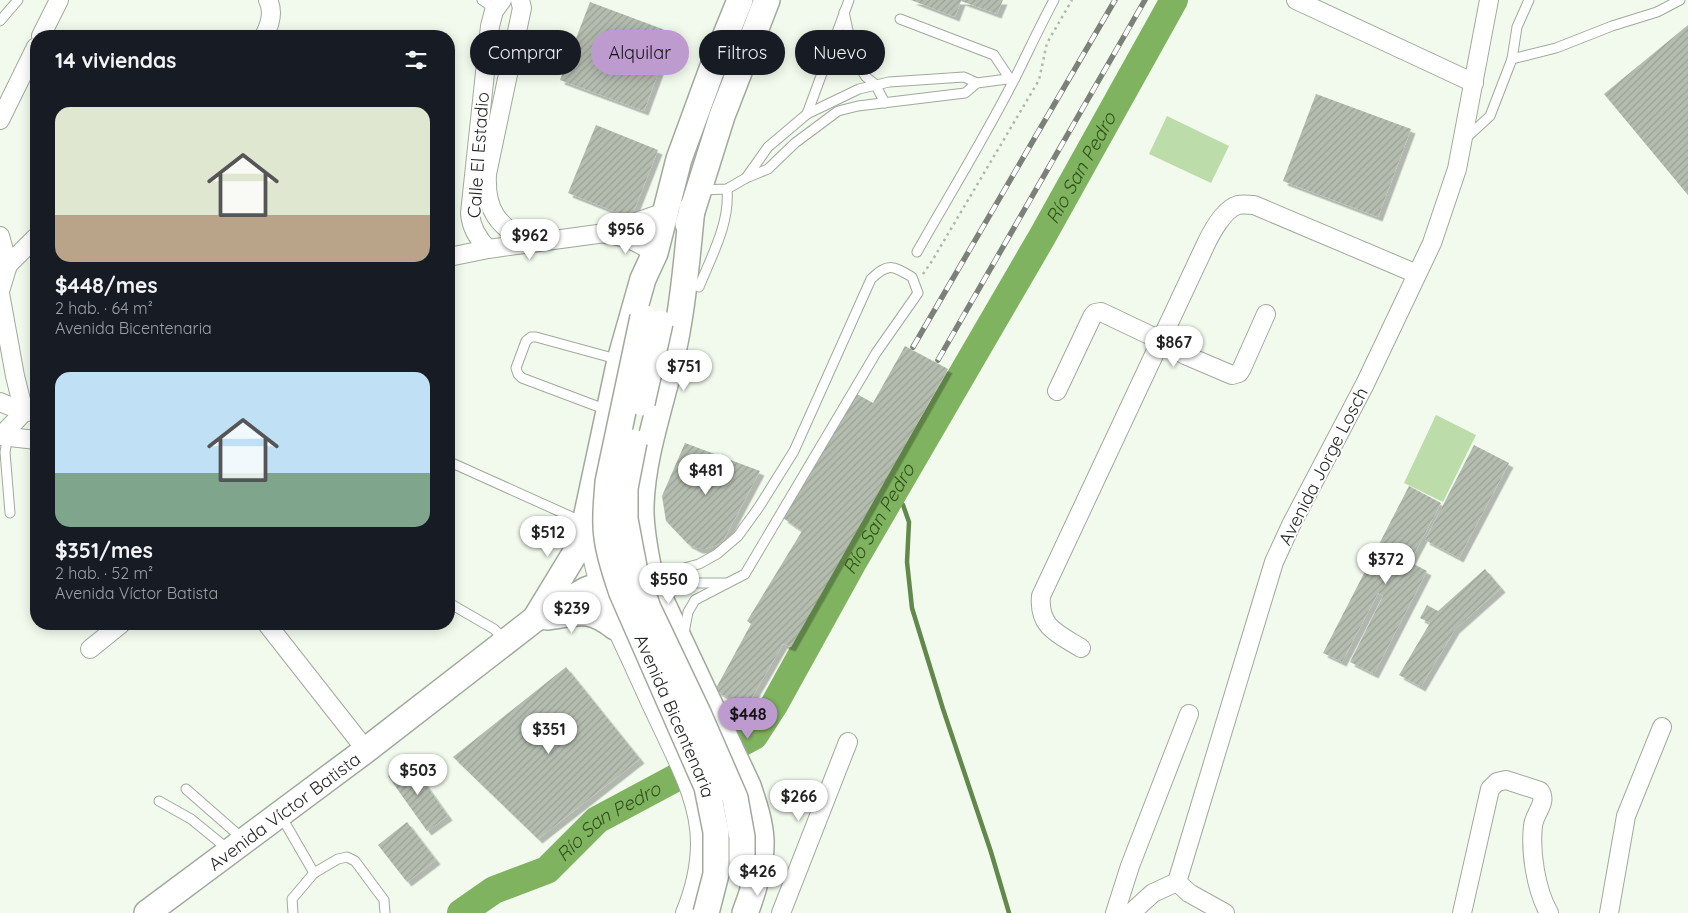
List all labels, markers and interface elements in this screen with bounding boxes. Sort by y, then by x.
chip: Comprar [470,30,581,75]
chip: Alquilar [591,30,689,75]
chip: Filtros [699,30,785,75]
chip: Nuevo [795,30,885,75]
icon: filters [402,46,430,74]
text: 14 viviendas [55,47,176,73]
street label: Calle El Estadio [462,91,494,219]
water label: Río San Pedro [1040,107,1122,228]
icon: home [198,140,288,230]
pin: $956 [596,212,656,255]
pin: $962 [500,218,560,261]
text: $956 [608,219,644,239]
text: $962 [512,225,548,245]
text: $448/mes [55,272,158,298]
text: 2 hab. · 64 m² [55,298,153,318]
text: Avenida Bicentenaria [55,318,212,338]
pin: $867 [1144,326,1204,368]
text: $867 [1156,332,1192,352]
pin: $751 [654,350,714,392]
text: $751 [667,356,701,376]
street label: Avenida Jorge Losch [1273,383,1373,549]
icon: home [198,405,288,495]
pin: $481 [676,454,736,496]
water label: Río San Pedro [837,458,920,578]
text: $481 [689,460,723,480]
pin: $512 [518,516,578,558]
text: $512 [531,522,565,542]
text: $351/mes [55,537,153,563]
pin: $372 [1356,542,1416,585]
text: $372 [1368,549,1404,569]
pin: $550 [639,562,699,605]
text: 2 hab. · 52 m² [55,563,153,583]
text: $550 [650,569,688,589]
text: Avenida Víctor Batista [55,583,218,603]
pin: $239 [542,592,602,634]
text: $239 [554,598,590,618]
street label: Avenida Bicentenaria [630,630,720,800]
pin: $448 [718,698,778,740]
text: $448 [729,704,767,724]
pin: $351 [519,712,579,755]
text: $351 [532,719,566,739]
street label: Avenida Víctor Batista [204,747,365,875]
pin: $503 [388,754,448,796]
text: $503 [399,760,437,780]
water label: Río San Pedro [551,776,666,866]
pin: $266 [769,780,829,822]
text: $266 [781,786,817,806]
pin: $426 [728,854,788,897]
text: $426 [740,861,776,881]

